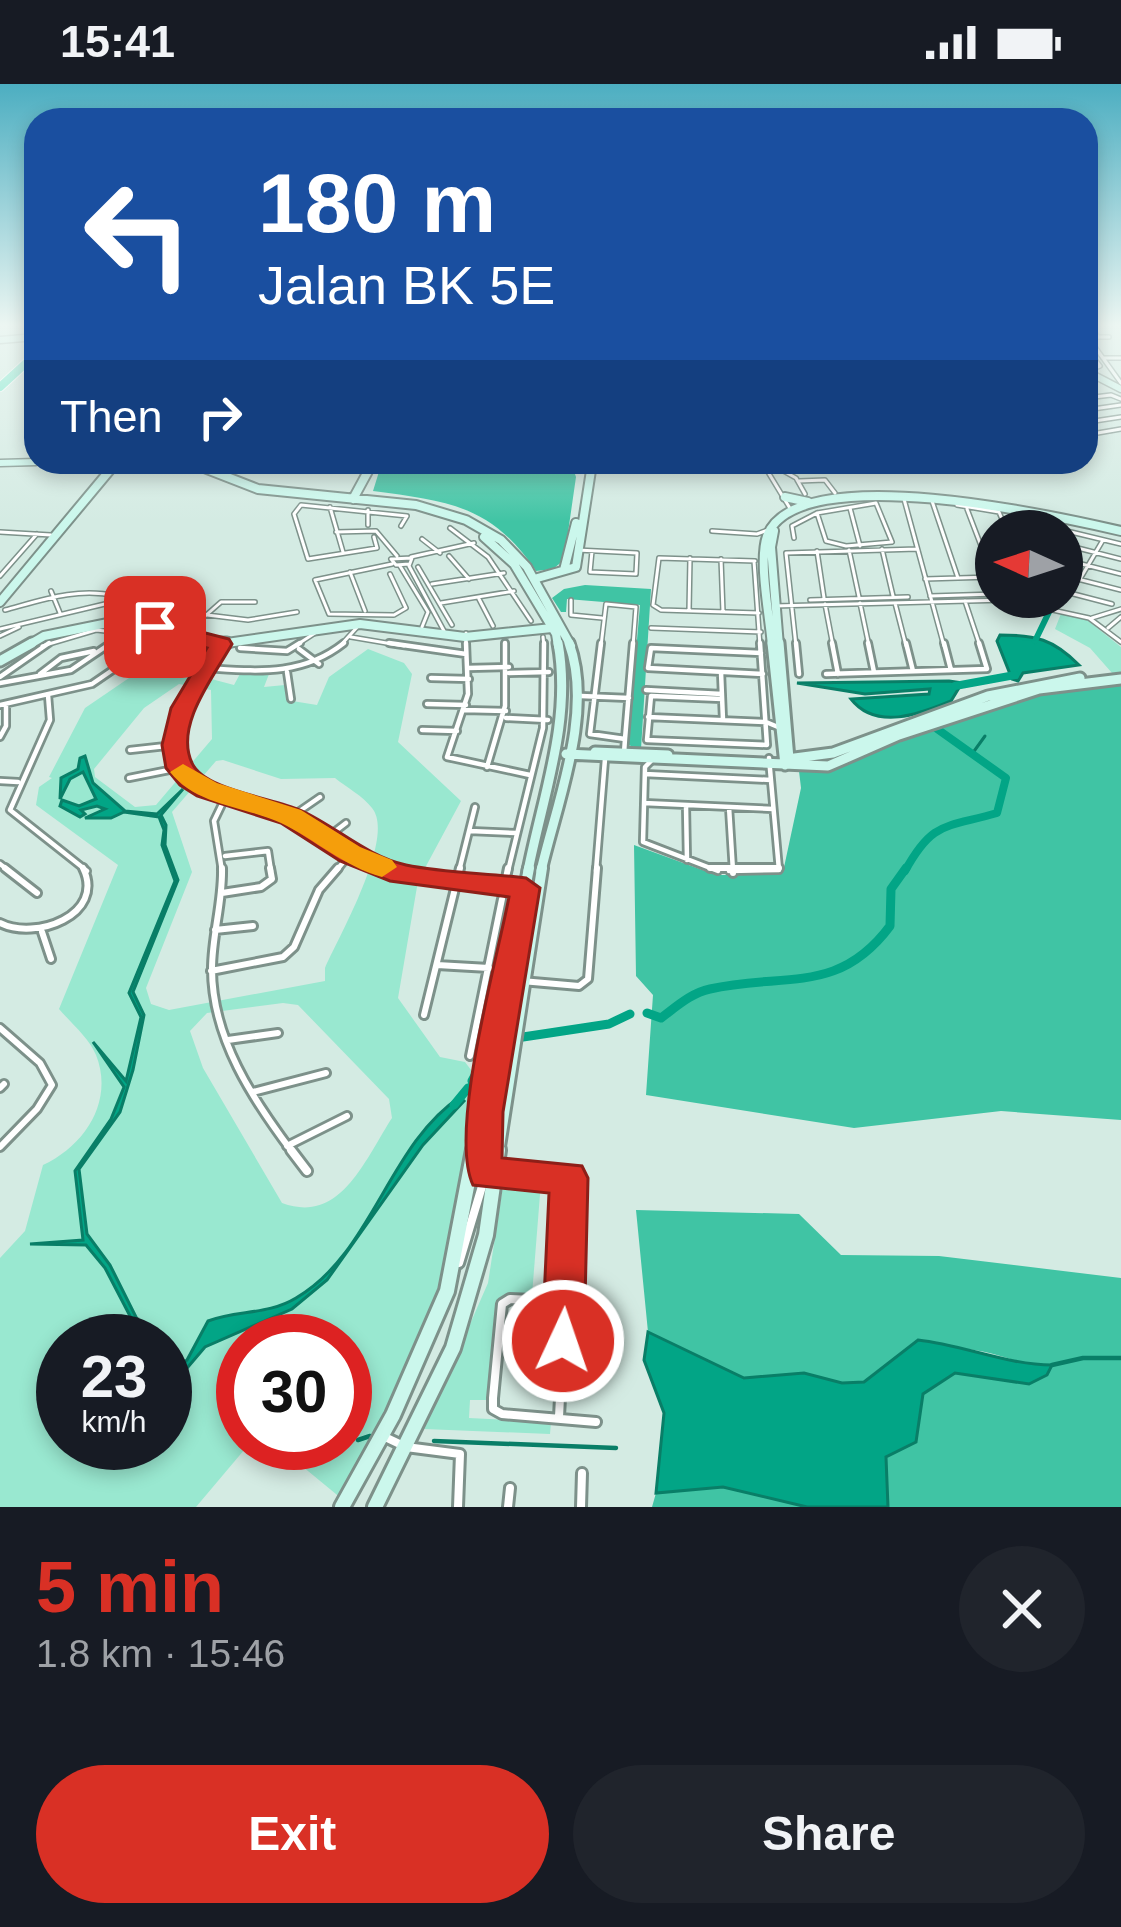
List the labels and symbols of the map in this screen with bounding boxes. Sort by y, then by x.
north arrow [975,510,1083,618]
pin [104,576,206,678]
position arrow [500,1278,626,1404]
speed limit sign: 30 [216,1314,372,1470]

